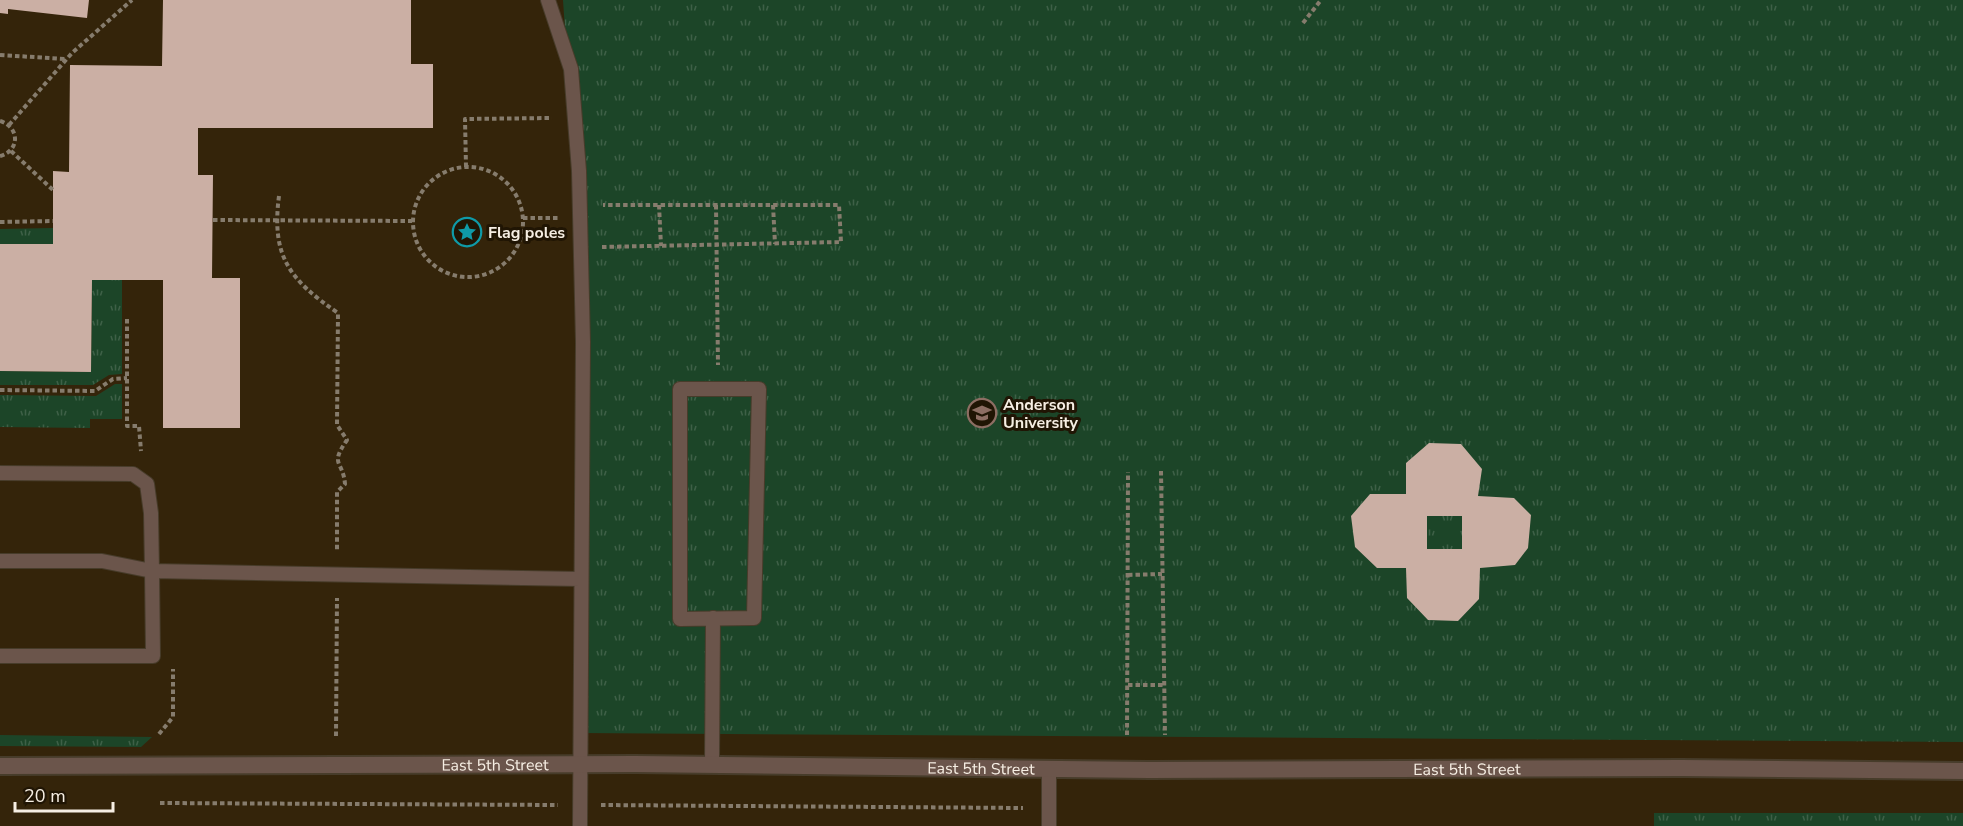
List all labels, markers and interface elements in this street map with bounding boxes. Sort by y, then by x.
place icon: Flag poles [451,216,483,248]
place label: Flag poles [488,222,565,244]
place label: Anderson University [1003,394,1079,434]
school or university icon: Anderson University [966,397,998,429]
street label: East 5th Street [441,754,549,777]
street label: East 5th Street [927,757,1035,781]
street label: East 5th Street [1413,759,1521,781]
scale bar [15,775,112,813]
text: 20 m [24,784,66,808]

